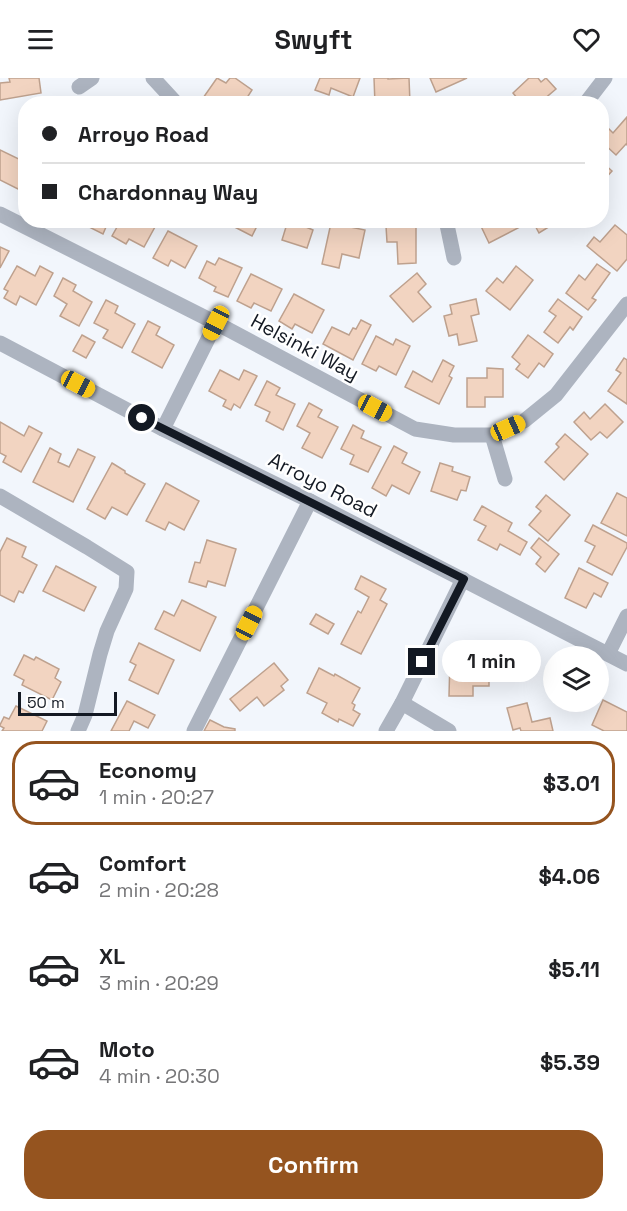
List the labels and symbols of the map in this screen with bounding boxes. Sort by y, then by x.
car [200,303,232,343]
street label: Helsinki Way [246,308,364,386]
car [58,368,98,400]
car [355,392,395,424]
route start [128,404,155,431]
car [488,412,528,444]
street label: Arroyo Road [264,447,382,523]
car [233,603,265,643]
callout: 1 min [443,641,542,683]
route end [408,648,435,675]
scale bar [18,689,117,716]

